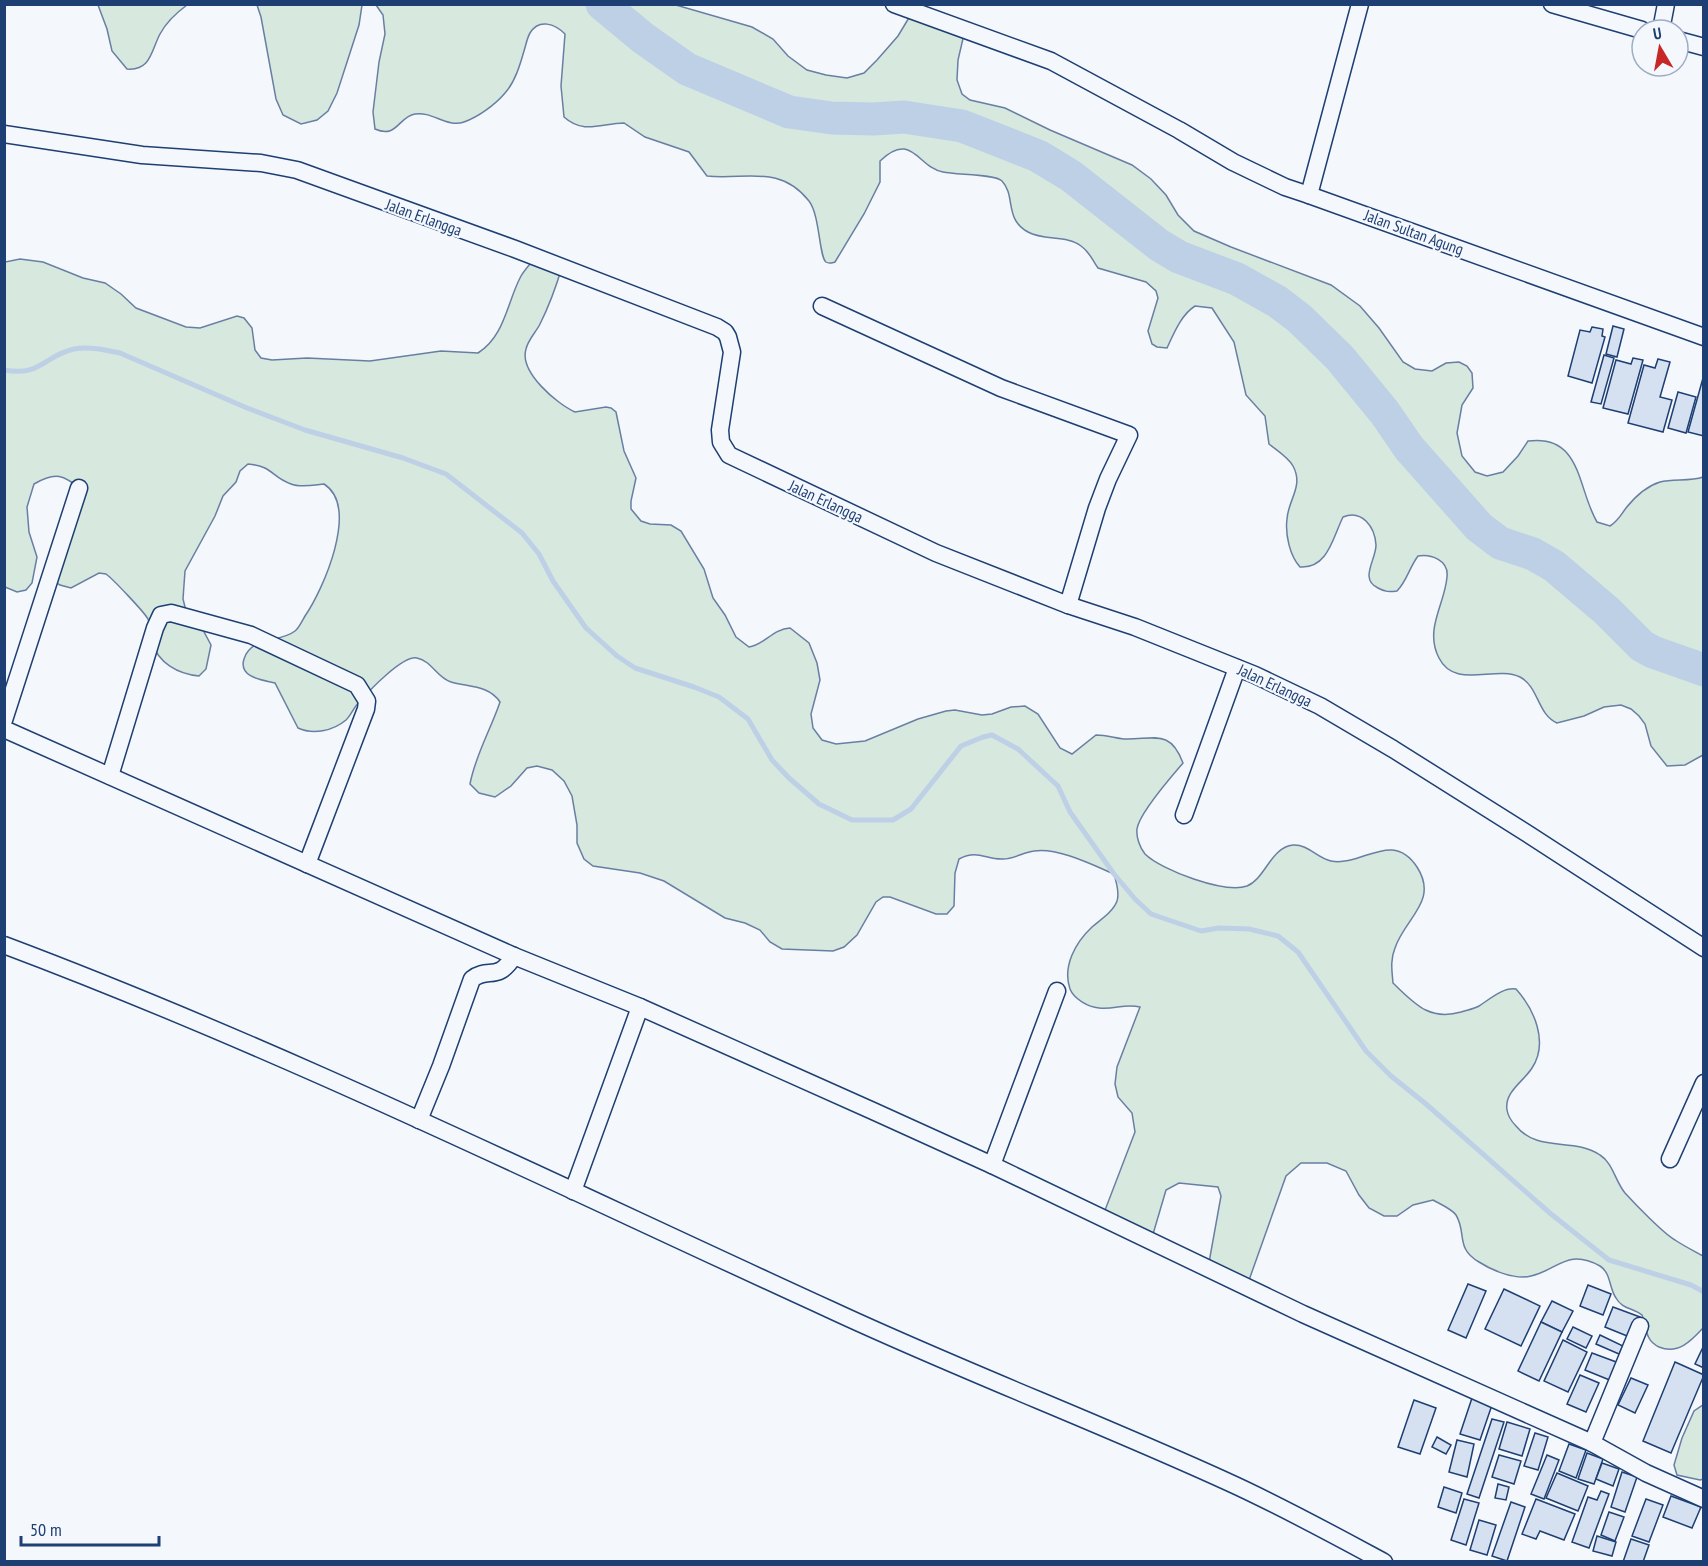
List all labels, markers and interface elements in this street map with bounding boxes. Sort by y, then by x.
north arrow [1630,18,1690,78]
text: U [1652,23,1663,44]
street label: Jalan Erlangga [382,194,465,240]
street label: Jalan Sultan Agung [1361,204,1466,259]
street label: Jalan Erlangga [785,475,866,527]
street label: Jalan Erlangga [1234,659,1315,711]
scale bar [21,1509,159,1547]
text: 50 m [30,1518,62,1541]

